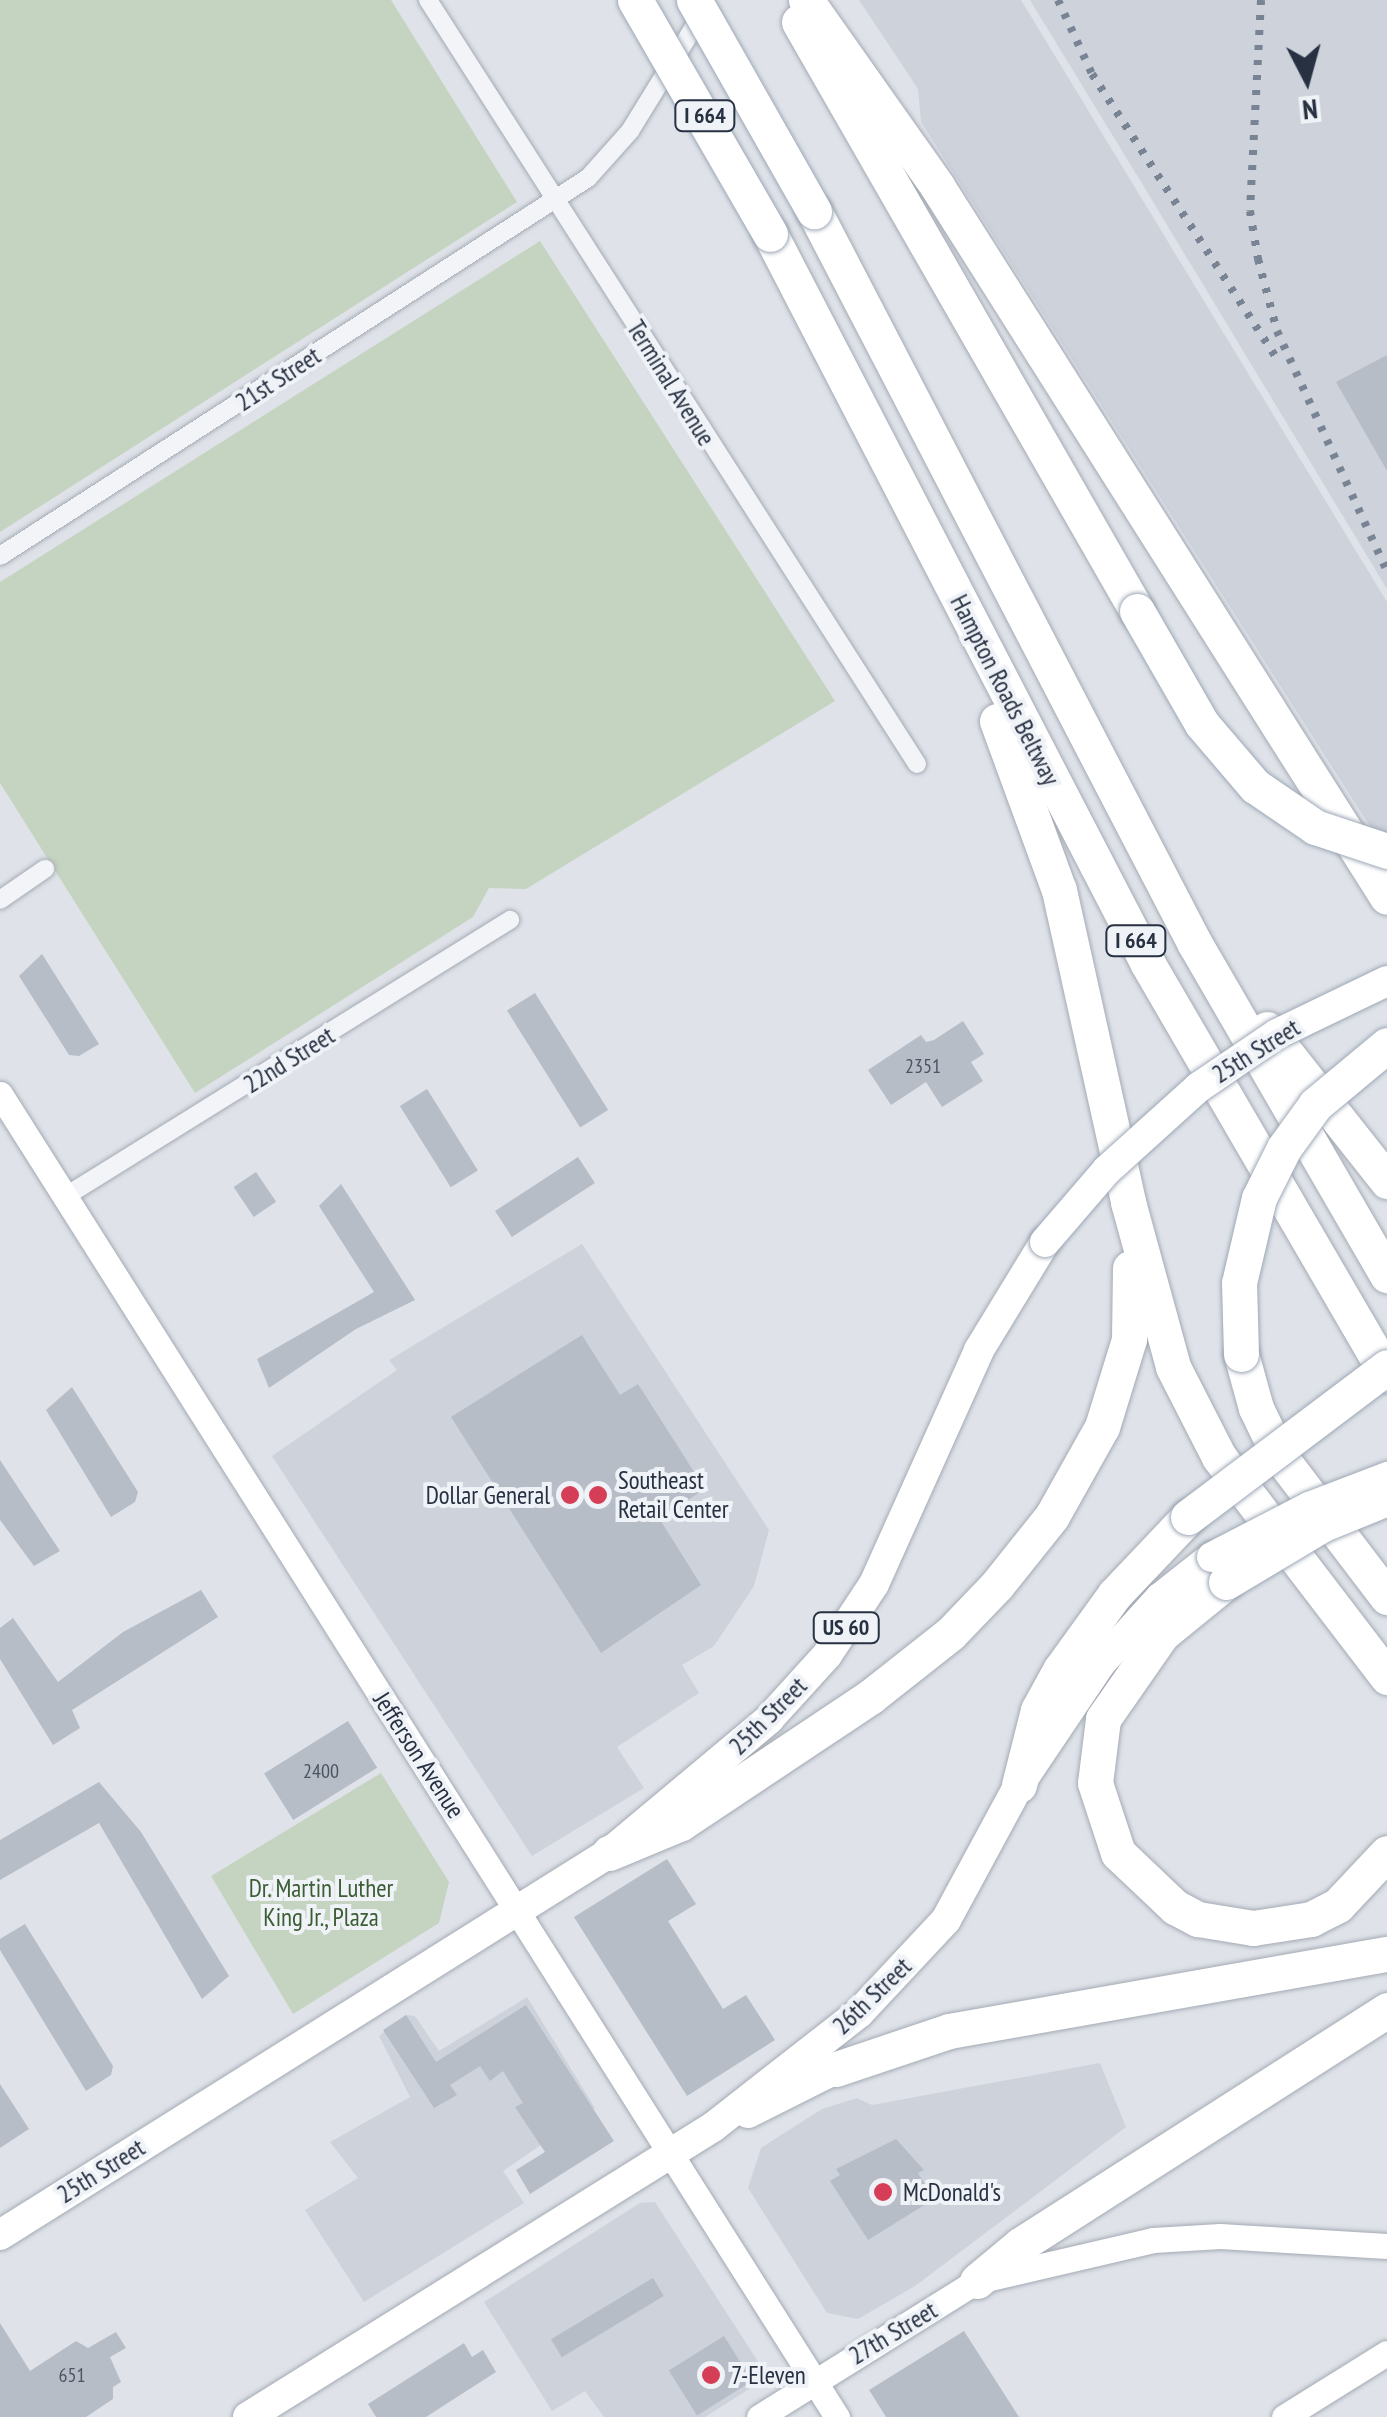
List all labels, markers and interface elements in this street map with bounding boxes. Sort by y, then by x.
north arrow [1257,30,1357,130]
text: N [1301,91,1320,130]
road number: I 664 [672,99,738,133]
street label: Terminal Avenue [620,315,722,451]
street label: 21st Street [230,341,326,417]
street label: Hampton Roads Beltway [944,590,1066,790]
road number: I 664 [1104,924,1168,958]
street label: 25th Street [1207,1012,1305,1090]
street label: 22nd Street [238,1020,340,1100]
house number: 2351 [905,1054,941,1078]
place label: Southeast Retail Center [618,1466,729,1525]
place label: Dollar General [426,1480,550,1510]
marker: Dollar General [559,1484,581,1506]
marker: Southeast Retail Center [587,1484,609,1506]
road number: US 60 [811,1611,881,1645]
street label: 25th Street [723,1671,813,1761]
street label: Jefferson Avenue [367,1686,471,1824]
house number: 2400 [303,1759,339,1783]
park label: Dr. Martin Luther King Jr., Plaza [248,1874,394,1933]
street label: 26th Street [827,1951,917,2041]
street label: 25th Street [52,2132,150,2210]
place label: McDonald's [903,2177,1001,2207]
marker: McDonald's [872,2181,894,2203]
street label: 27th Street [844,2295,942,2371]
place label: 7-Eleven [731,2360,806,2390]
house number: 651 [59,2363,85,2387]
marker: 7-Eleven [700,2364,722,2386]

